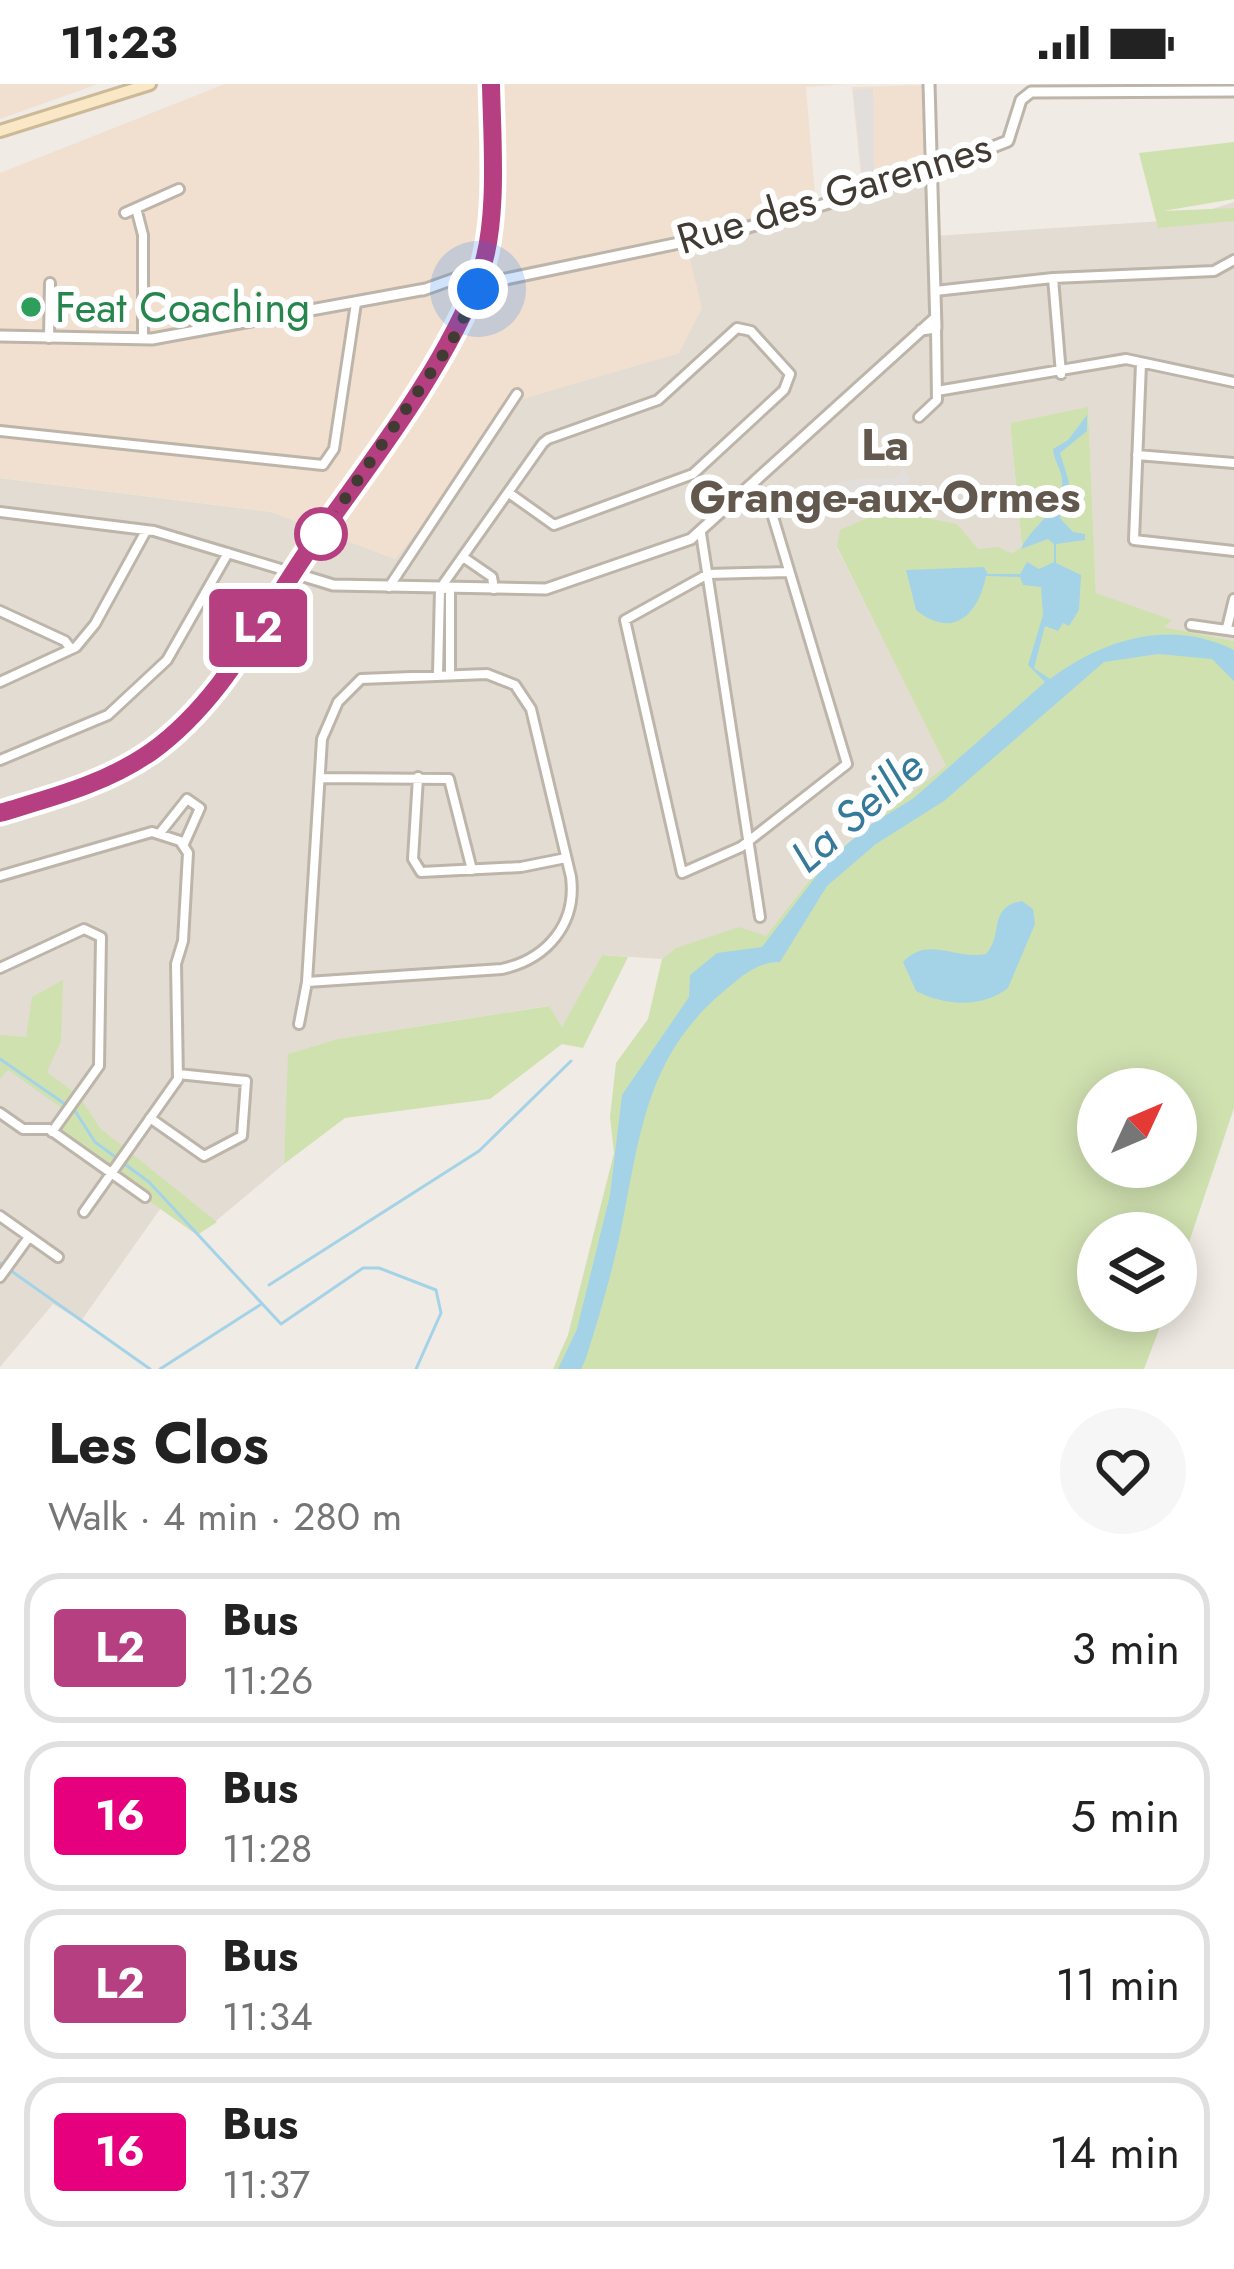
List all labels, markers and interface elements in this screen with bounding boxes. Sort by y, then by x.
text: 11:23 [60,10,178,75]
street label: Rue des Garennes [669,116,999,270]
your location [448,259,508,319]
place label: Feat Coaching [55,277,310,338]
marker: Feat Coaching [18,294,44,320]
district label: La Grange-aux-Ormes [689,412,1081,529]
unlabelled marker [296,509,346,559]
line badge: L2 [204,589,312,667]
text: L2 [233,597,283,658]
water label: La Seille [776,734,938,888]
north arrow [1077,1068,1197,1188]
map controls [1077,1068,1197,1332]
button: layers [1077,1212,1197,1332]
text: Les Clos [48,1402,269,1484]
button: heart [1060,1408,1186,1534]
text: Walk · 4 min · 280 m [48,1488,402,1545]
text: Bus [222,1587,298,1652]
text: 3 min [1072,1616,1180,1681]
text: L2 [95,1617,145,1678]
text: 11:26 [222,1652,313,1709]
text: Bus [222,1755,298,1820]
text: 5 min [1071,1784,1180,1849]
text: 16 [95,1785,145,1846]
text: 11:28 [222,1820,312,1877]
text: Bus [222,1923,298,1988]
text: 11 min [1056,1952,1180,2017]
text: L2 [95,1953,145,2014]
text: 11:34 [222,1988,313,2045]
text: Bus [222,2091,298,2156]
text: 14 min [1050,2120,1180,2185]
text: 16 [95,2121,145,2182]
text: 11:37 [222,2156,310,2213]

